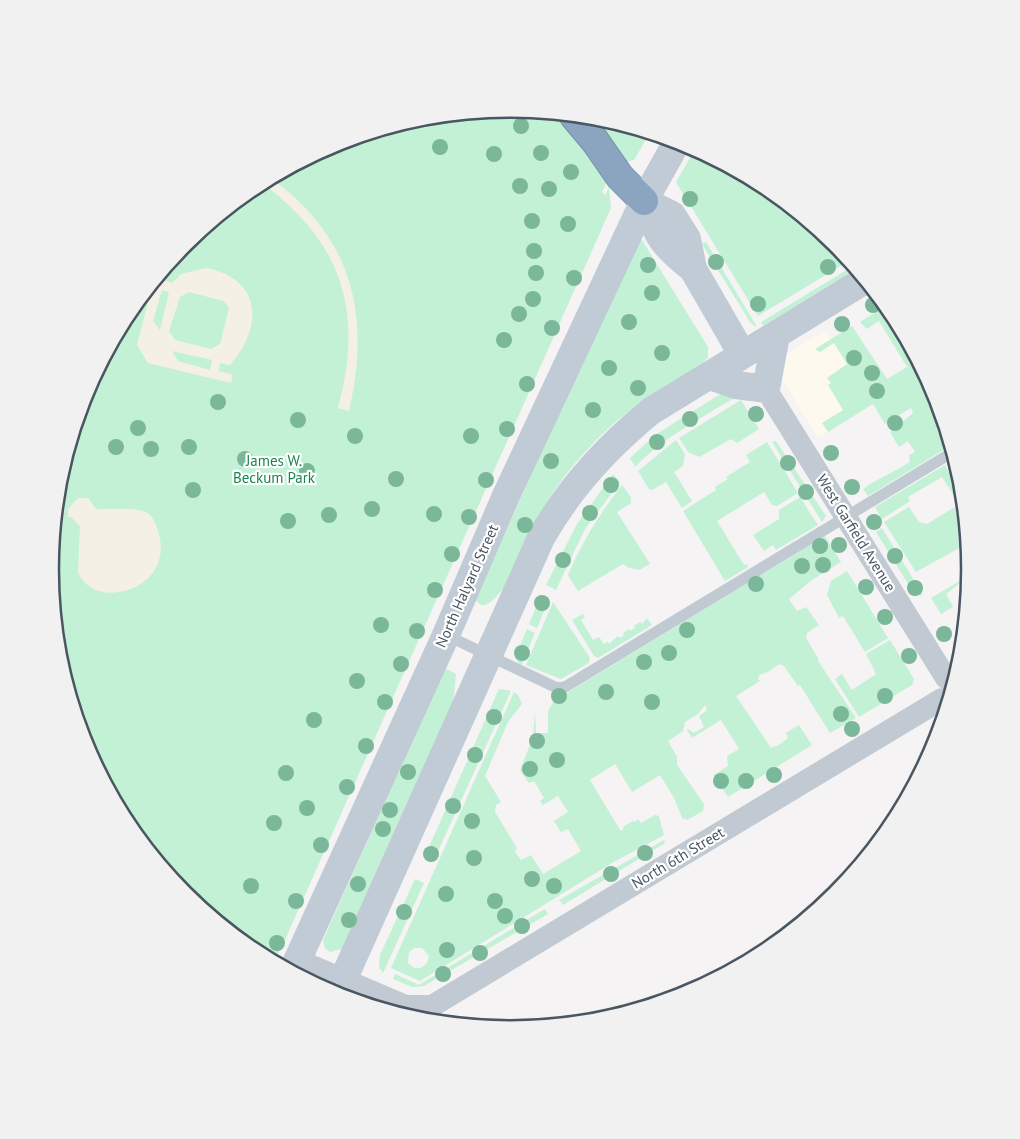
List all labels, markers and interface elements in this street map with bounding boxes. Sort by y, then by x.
park label: James W. Beckum Park [233,451,316,487]
street label: West Garfield Avenue [813,470,900,595]
street label: North Halyard Street [431,521,502,650]
street label: North 6th Street [628,822,728,893]

